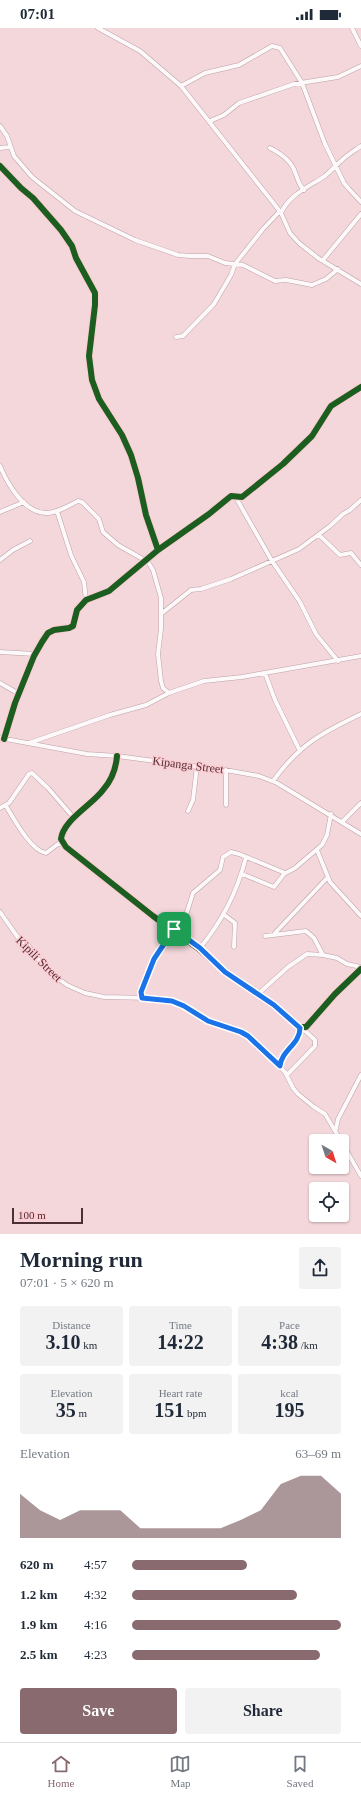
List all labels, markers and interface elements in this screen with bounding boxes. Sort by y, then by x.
text: 07:01 [20,6,55,22]
street label: Kipanga Street [152,754,225,776]
pin [157,912,191,946]
icon: arrive [163,918,185,940]
street label: Kipili Street [13,933,65,985]
north arrow [309,1134,349,1174]
map controls [309,1134,349,1222]
button: locate [309,1182,349,1222]
scale bar [12,1206,83,1225]
text: 100 m [18,1209,46,1221]
text: Morning run [20,1247,143,1272]
button: share [299,1247,341,1289]
text: 07:01 · 5 × 620 m [20,1275,114,1290]
text: Distance [52,1319,91,1331]
text: Time [169,1319,192,1331]
text: Pace [279,1319,300,1331]
text: 3.10 [46,1331,81,1353]
text: 14:22 [157,1331,204,1353]
text: 4:38 [261,1331,298,1353]
text: km [81,1339,97,1351]
text: /km [298,1339,318,1351]
text: Elevation [50,1387,93,1399]
text: Heart rate [159,1387,202,1399]
text: kcal [280,1387,299,1399]
text: 35 [56,1399,76,1421]
text: 151 [154,1399,184,1421]
text: 195 [275,1399,305,1421]
text: m [76,1407,87,1419]
text: bpm [184,1407,207,1419]
text: Elevation [20,1446,70,1461]
text: 63–69 m [295,1446,341,1461]
text: 620 m [20,1557,54,1572]
text: 4:57 [84,1557,107,1572]
text: 1.2 km [20,1587,58,1602]
text: 4:32 [84,1587,107,1602]
text: 1.9 km [20,1617,58,1632]
text: 4:16 [84,1617,107,1632]
text: 2.5 km [20,1647,58,1662]
text: 4:23 [84,1647,107,1662]
button: Save [20,1688,177,1734]
button: Share [185,1688,341,1734]
tab: Home [48,1753,74,1789]
tab: Map [169,1753,191,1789]
tab: Saved [287,1753,313,1789]

